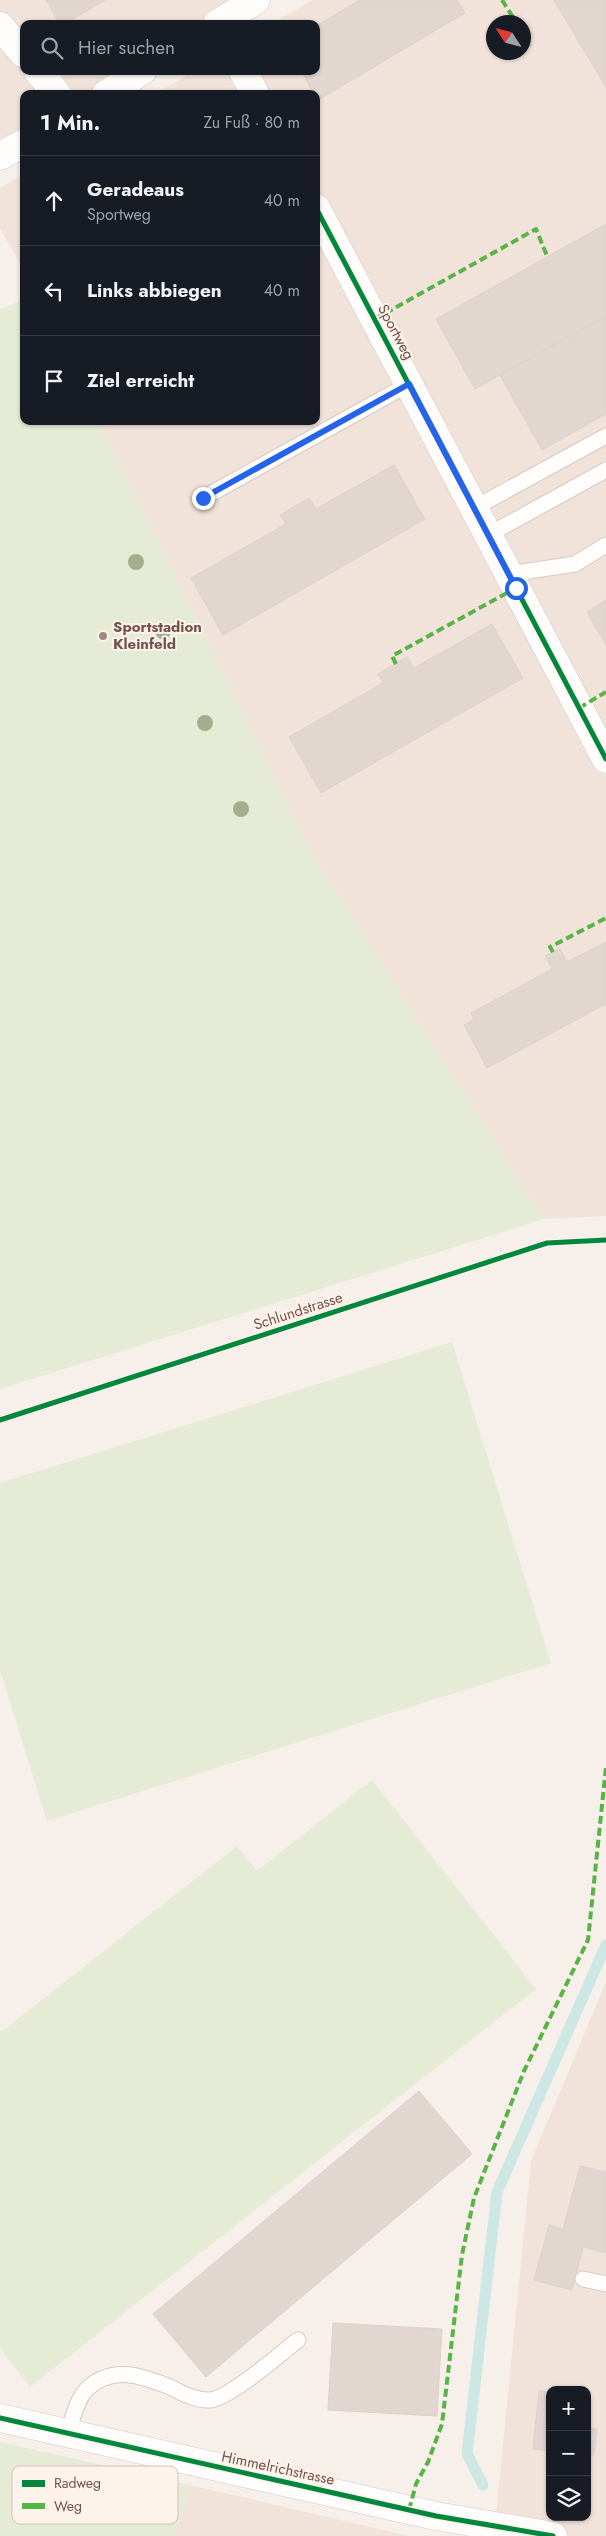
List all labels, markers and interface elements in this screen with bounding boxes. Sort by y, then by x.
north arrow [486,15,531,60]
search box [20,20,320,75]
icon: search [38,34,66,62]
text: Hier suchen [78,34,175,61]
text: 1 Min. [40,108,100,138]
text: Zu Fuß · 80 m [203,111,300,134]
text: Geradeaus [87,176,184,203]
icon: ahead [40,187,68,215]
text: 40 m [264,189,300,212]
text: Sportweg [87,203,151,226]
icon: left [40,277,68,305]
text: Links abbiegen [87,277,222,304]
text: 40 m [264,279,300,302]
street label: Sportweg [372,300,420,364]
icon: arrive [40,367,68,395]
text: Ziel erreicht [87,367,194,394]
route end [192,487,215,510]
route start [505,577,528,600]
place label: Sportstadion Kleinfeld [113,616,202,655]
marker: Sportstadion Kleinfeld [97,630,109,642]
street label: Schlundstrasse [250,1286,346,1336]
map controls [546,2386,591,2521]
button: + [546,2386,591,2431]
button: − [546,2431,591,2476]
street label: Himmelrichstrasse [219,2445,337,2491]
legend [12,2466,178,2524]
text: Radweg [54,2473,101,2493]
button: layers [546,2476,591,2521]
text: Weg [54,2496,82,2516]

